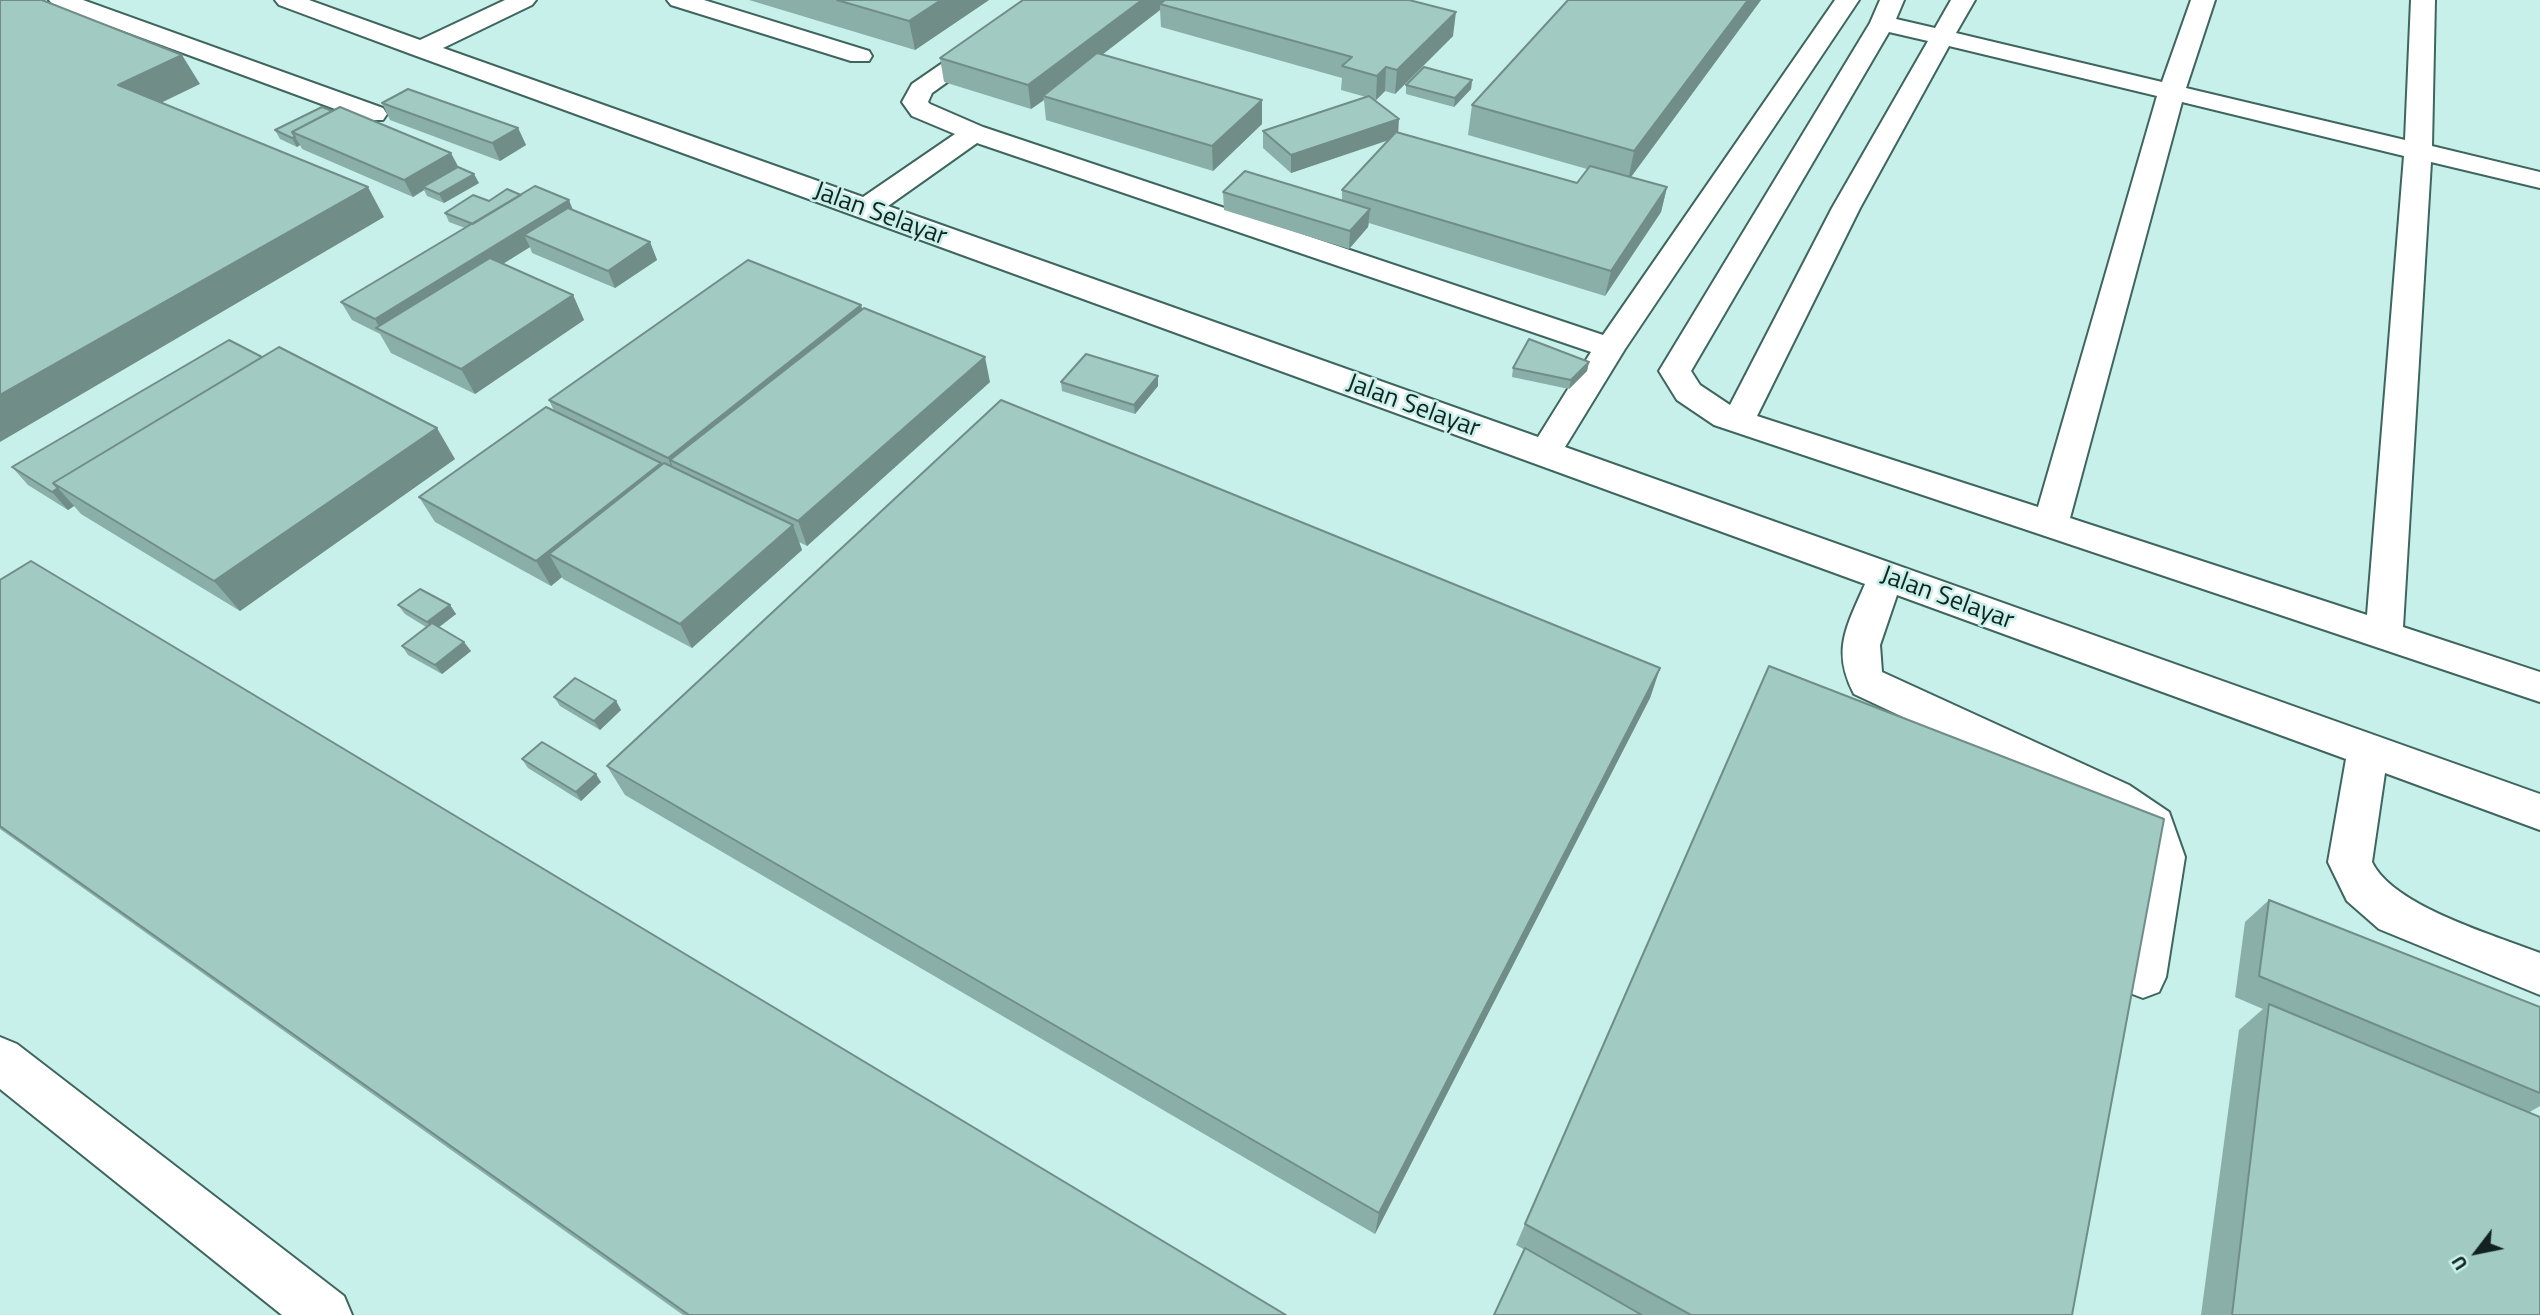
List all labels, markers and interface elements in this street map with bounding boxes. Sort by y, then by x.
street label: Jalan Selayar [809,176,951,254]
street label: Jalan Selayar [1342,368,1484,446]
street label: Jalan Selayar [1876,560,2018,638]
north arrow [2442,1217,2512,1287]
text: U [2443,1250,2474,1276]

